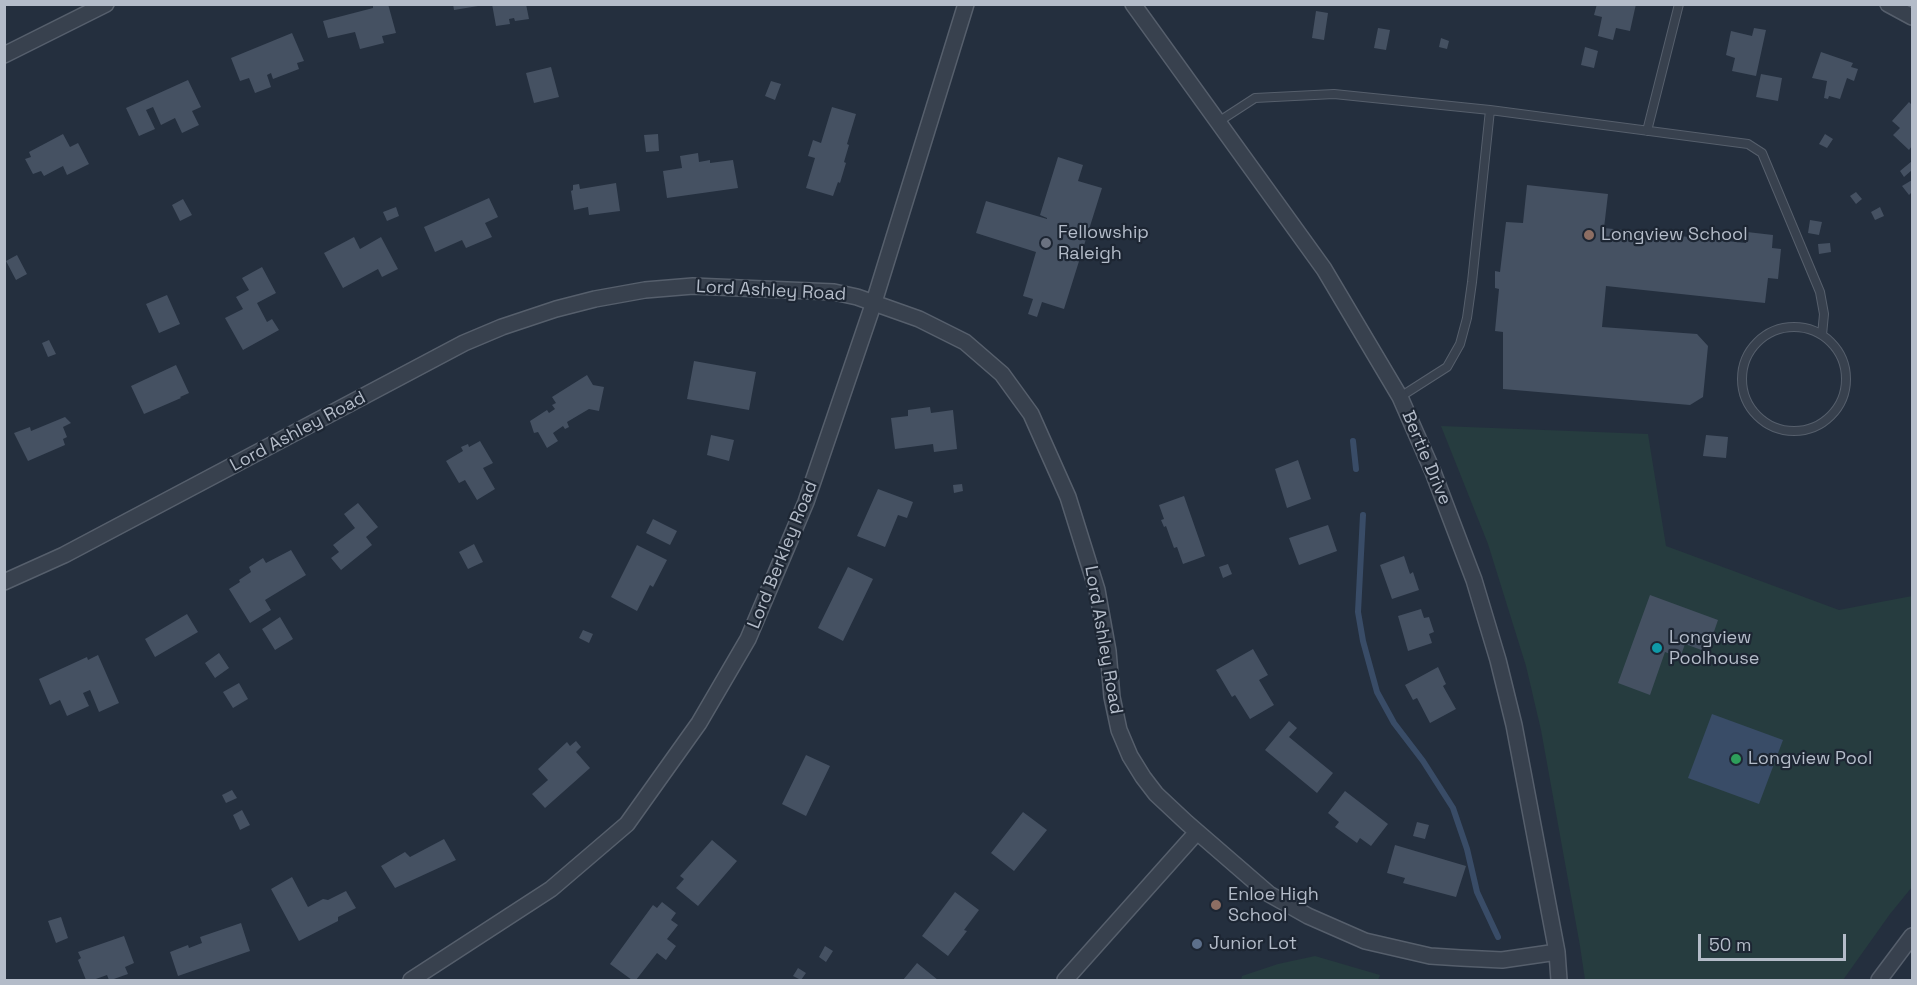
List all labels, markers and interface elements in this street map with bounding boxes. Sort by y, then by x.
place label: Fellowship Raleigh [1058,222,1149,264]
place label: Longview School [1601,224,1748,246]
marker: Longview School [1582,228,1596,242]
marker: Fellowship Raleigh [1039,236,1053,250]
street label: Lord Ashley Road [695,276,847,306]
street label: Lord Ashley Road [227,387,369,477]
street label: Bertie Drive [1396,408,1456,508]
street label: Lord Berkley Road [743,478,823,632]
street label: Lord Ashley Road [1079,564,1127,716]
place label: Longview Poolhouse [1669,627,1759,670]
marker: Longview Poolhouse [1650,641,1664,655]
place label: Longview Pool [1748,748,1872,770]
marker: Longview Pool [1729,752,1743,766]
place label: Enloe High School [1228,884,1319,926]
marker: Enloe High School [1209,898,1223,912]
scale bar [1701,922,1850,960]
place label: Junior Lot [1209,933,1297,955]
text: 50 m [1709,933,1751,956]
marker: Junior Lot [1190,937,1204,951]

